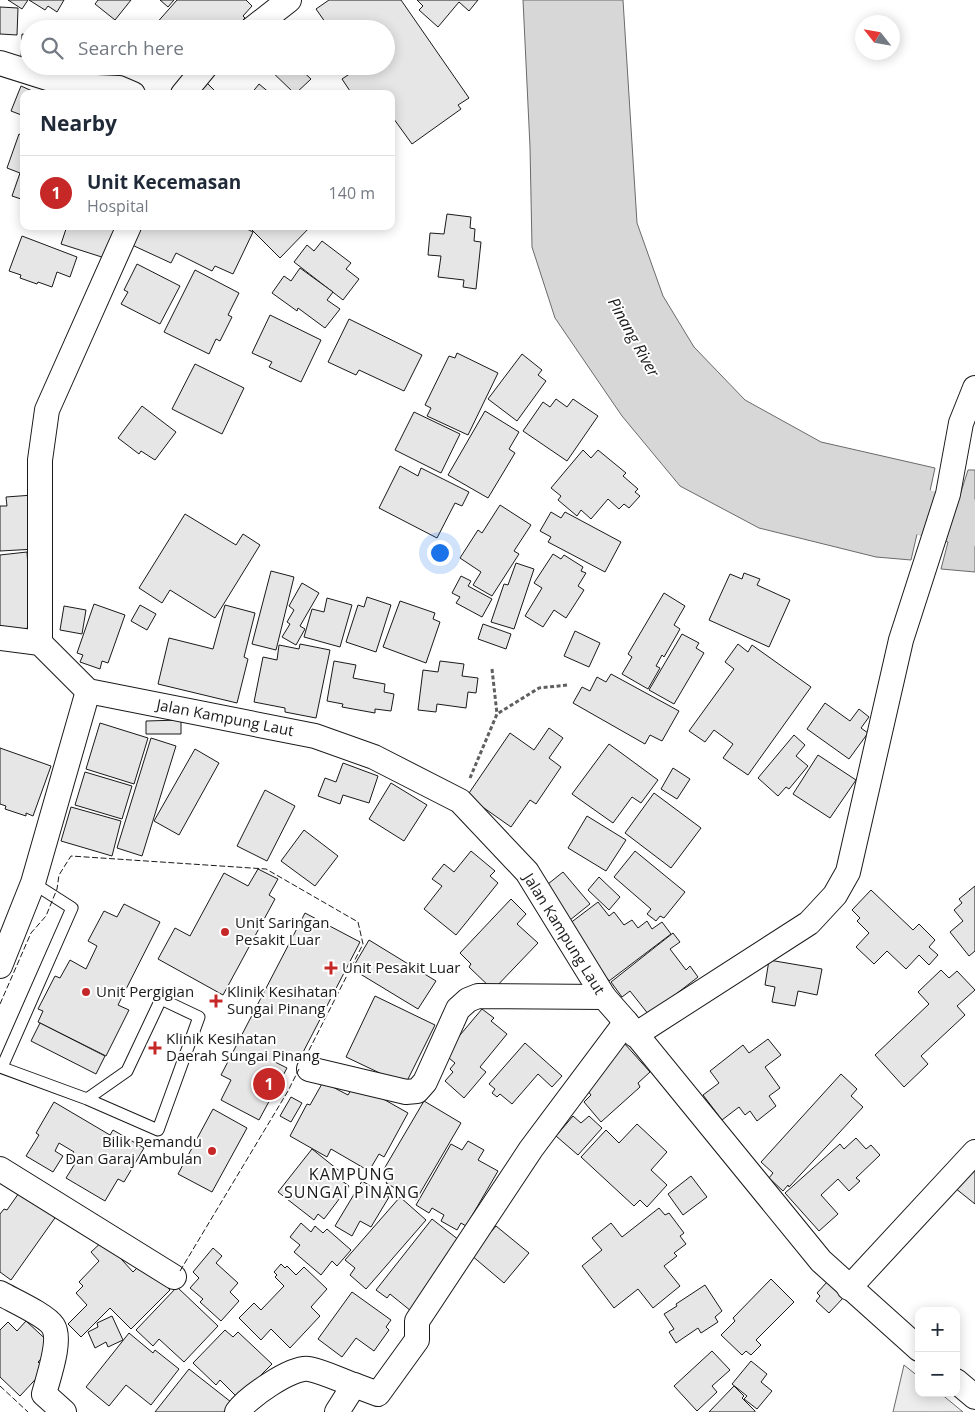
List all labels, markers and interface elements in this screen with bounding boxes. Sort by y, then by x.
north arrow [855,15,900,60]
search box [20,20,395,75]
icon: search [38,34,66,62]
text: Search here [78,35,184,61]
text: Nearby [40,109,117,137]
text: Unit Kecemasan [87,169,241,195]
text: 1 [51,182,61,204]
text: 140 m [329,182,375,204]
text: Hospital [87,195,149,217]
water label: Pinang River [603,293,665,381]
your location [427,540,453,566]
street label: Jalan Kampung Laut [153,694,295,740]
street label: Jalan Kampung Laut [518,867,610,998]
place label: Unit Saringan Pesakit Luar [235,912,330,949]
marker: Unit Saringan Pesakit Luar [219,926,231,938]
place label: Unit Pesakit Luar [342,957,461,977]
marker: Unit Pesakit Luar [324,961,338,975]
place label: Unit Pergigian [96,981,194,1001]
place label: Klinik Kesihatan Sungai Pinang [227,981,337,1018]
marker: Unit Pergigian [80,986,92,998]
marker: Klinik Kesihatan Sungai Pinang [209,994,223,1008]
place label: Klinik Kesihatan Daerah Sungai Pinang [166,1028,320,1065]
marker: Klinik Kesihatan Daerah Sungai Pinang [148,1041,162,1055]
pin: 1 [253,1065,285,1103]
place label: Bilik Pemandu Dan Garaj Ambulan [65,1131,202,1168]
marker: Bilik Pemandu Dan Garaj Ambulan [206,1145,218,1157]
district label: KAMPUNG SUNGAI PINANG [284,1163,420,1203]
map controls [915,1307,960,1397]
button: + [915,1307,960,1352]
button: − [915,1352,960,1397]

